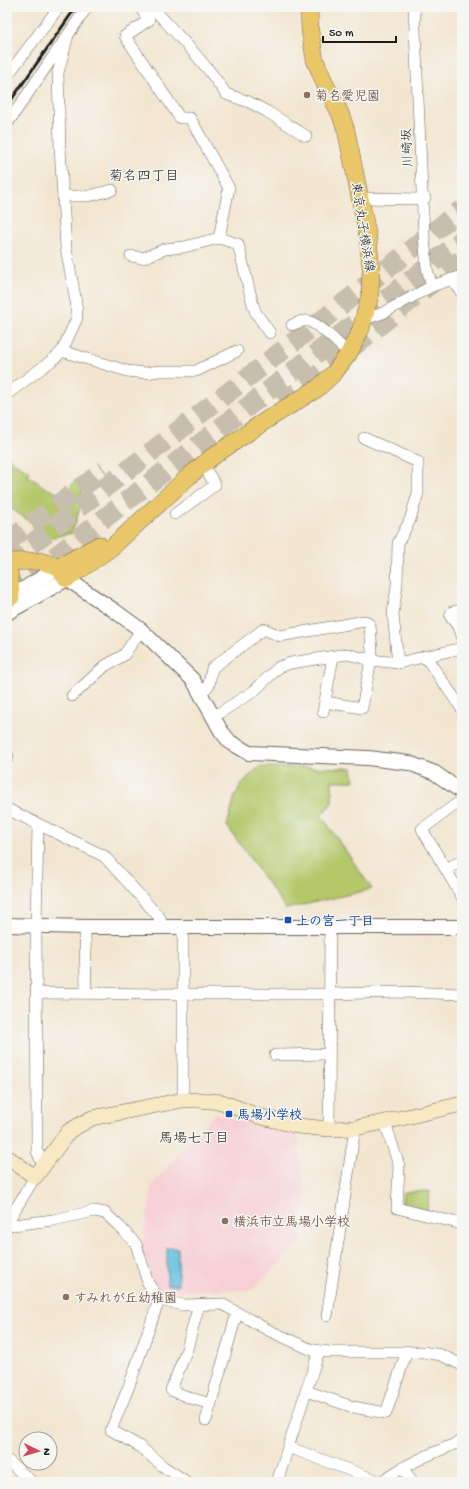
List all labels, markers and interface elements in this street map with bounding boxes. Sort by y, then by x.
scale bar [323,18,396,44]
text: 50 m [329,27,354,41]
place label: 菊名愛児園 [315,89,380,105]
marker: 菊名愛児園 [302,90,312,100]
street label: 川崎坂 [400,128,417,168]
district label: 菊名四丁目 [109,169,179,186]
street label: 東京丸子横浜線 [347,181,376,274]
place label: 上の宮一丁目 [296,914,374,930]
marker: 上の宮一丁目 [283,915,293,925]
place label: 馬場小学校 [237,1108,302,1124]
marker: 馬場小学校 [224,1109,234,1119]
district label: 馬場七丁目 [159,1131,229,1148]
place label: 横浜市立馬場小学校 [233,1215,350,1231]
marker: 横浜市立馬場小学校 [220,1216,230,1226]
place label: すみれが丘幼稚園 [74,1291,177,1307]
marker: すみれが丘幼稚園 [61,1292,71,1302]
north arrow [18,1431,58,1471]
text: N [40,1448,52,1456]

